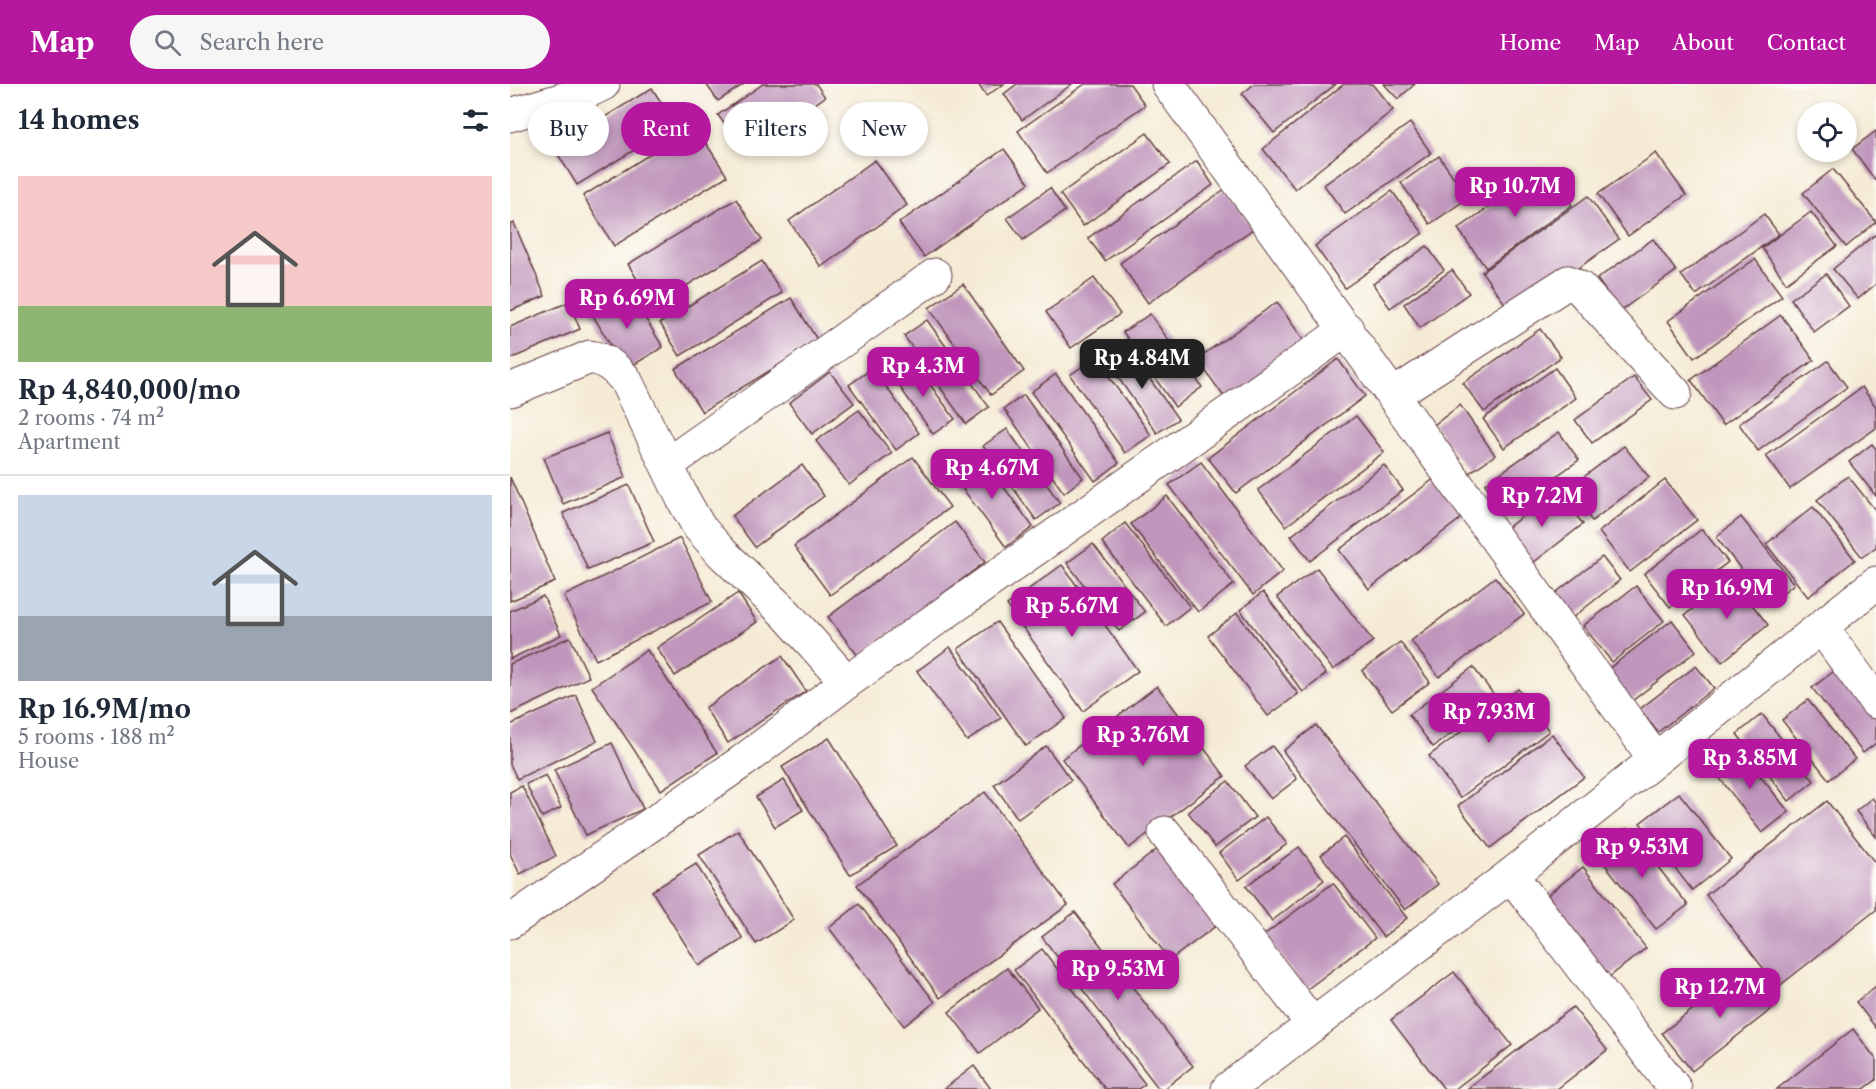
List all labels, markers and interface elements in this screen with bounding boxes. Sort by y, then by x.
search box [130,15,550,69]
text: Map [30,25,94,59]
icon: search [151,26,184,59]
text: Search here [199,29,324,56]
text: Home [1500,30,1561,55]
text: Map [1594,30,1639,55]
text: About [1672,30,1734,55]
text: Contact [1767,30,1846,55]
chip: Buy [528,102,609,156]
chip: Rent [621,102,711,156]
chip: Filters [723,102,828,156]
chip: New [840,102,928,156]
map controls [1797,102,1857,162]
button: locate [1797,102,1857,162]
text: 14 homes [18,104,140,136]
icon: filters [459,104,492,137]
pin: Rp 10.7M [1453,167,1577,218]
text: Rp 10.7M [1469,174,1561,198]
icon: home [201,215,309,323]
pin: Rp 6.69M [565,279,689,330]
text: Rp 6.69M [579,286,675,310]
pin: Rp 4.84M [1080,339,1204,390]
text: Rp 4.84M [1094,346,1190,370]
pin: Rp 4.3M [868,347,978,398]
text: Rp 4.3M [881,354,965,378]
text: Rp 4,840,000/mo [18,374,240,406]
text: 2 rooms · 74 m² [18,406,164,430]
text: Apartment [18,430,121,454]
pin: Rp 4.67M [930,449,1054,500]
text: Rp 4.67M [945,456,1039,480]
pin: Rp 7.2M [1487,477,1597,528]
text: Rp 7.2M [1501,484,1583,508]
icon: home [201,534,309,642]
pin: Rp 16.9M [1665,569,1789,620]
text: Rp 16.9M [1681,576,1773,600]
pin: Rp 5.67M [1010,587,1134,638]
text: Rp 5.67M [1025,594,1119,618]
text: Rp 16.9M/mo [18,693,191,725]
pin: Rp 7.93M [1427,693,1551,744]
text: Rp 7.93M [1443,700,1535,724]
pin: Rp 3.76M [1081,716,1205,767]
text: Rp 3.76M [1096,723,1190,747]
text: 5 rooms · 188 m² [18,725,175,749]
pin: Rp 3.85M [1688,739,1812,790]
text: Rp 3.85M [1702,746,1798,770]
text: House [18,749,79,773]
pin: Rp 9.53M [1580,828,1704,879]
text: Rp 9.53M [1595,835,1689,859]
pin: Rp 9.53M [1056,950,1180,1001]
text: Rp 9.53M [1071,957,1165,981]
pin: Rp 12.7M [1658,968,1782,1019]
text: Rp 12.7M [1674,975,1766,999]

